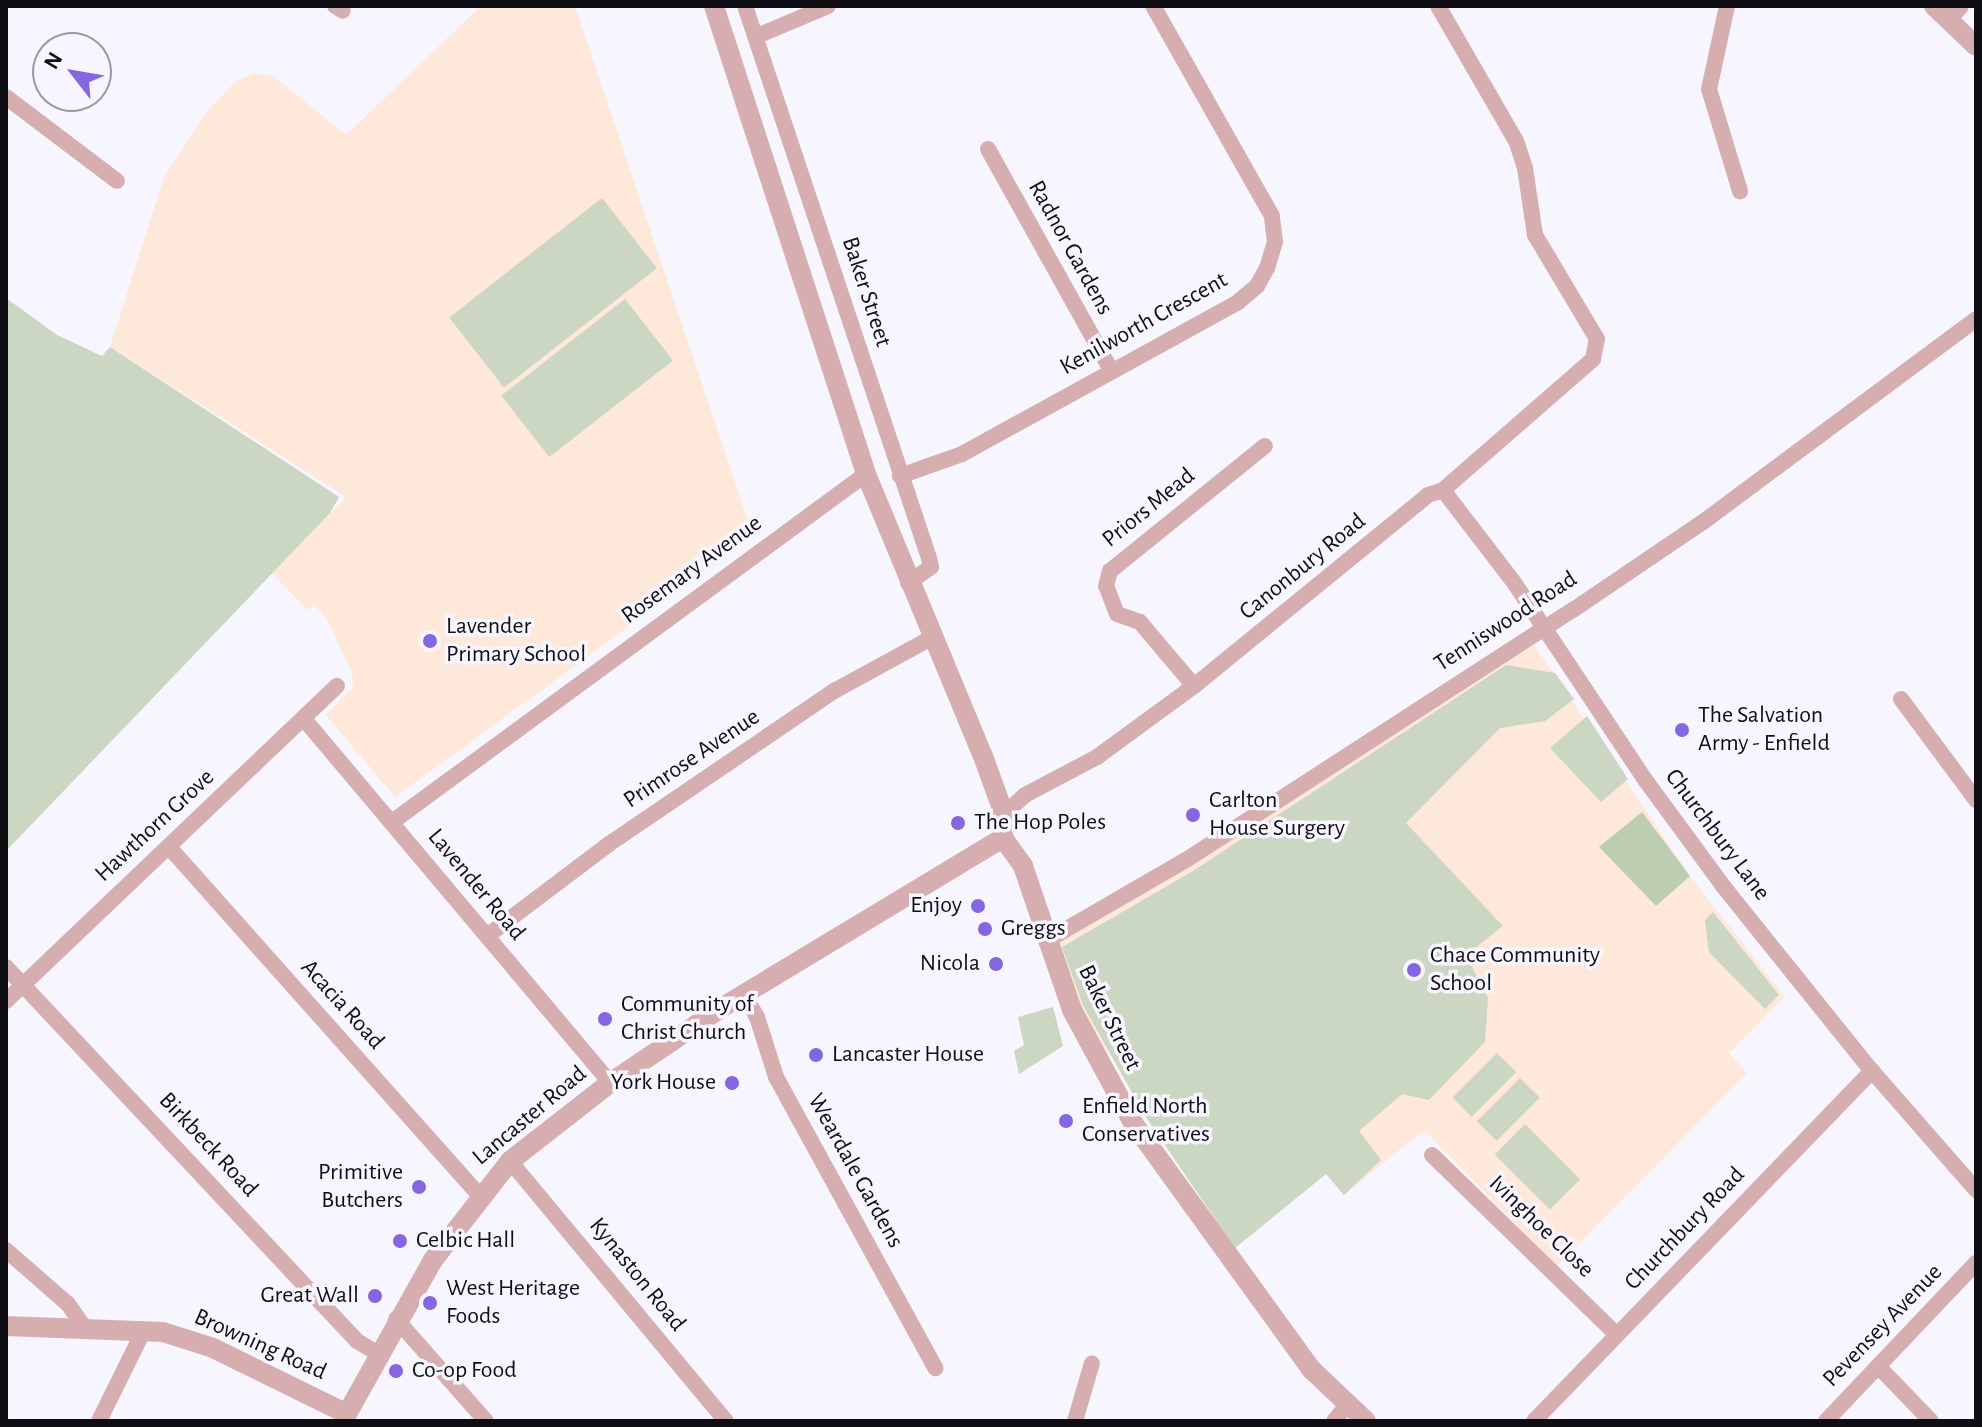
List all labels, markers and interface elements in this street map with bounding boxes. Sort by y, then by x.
north arrow [32,32,112,112]
text: N [40,48,67,73]
street label: Radnor Gardens [1021,176,1119,320]
street label: Baker Street [835,233,897,351]
street label: Kenilworth Crescent [1055,266,1233,382]
street label: Priors Mead [1097,462,1201,554]
street label: Canonbury Road [1234,507,1372,627]
street label: Rosemary Avenue [616,509,768,631]
street label: Tenniswood Road [1429,565,1583,679]
place label: Lavender Primary School [446,613,586,669]
marker: Lavender Primary School [421,632,439,650]
place label: The Salvation Army - Enfield [1698,702,1830,758]
street label: Primrose Avenue [618,703,766,815]
marker: The Salvation Army - Enfield [1673,721,1691,739]
street label: Hawthorn Grove [89,763,221,889]
street label: Churchbury Lane [1658,764,1776,906]
place label: Carlton House Surgery [1209,787,1345,843]
marker: Carlton House Surgery [1184,806,1202,824]
place label: The Hop Poles [974,809,1106,837]
marker: The Hop Poles [949,814,967,832]
street label: Lavender Road [421,823,531,947]
place label: Enjoy [910,892,962,920]
marker: Enjoy [969,897,987,915]
place label: Greggs [1001,915,1066,943]
marker: Greggs [976,920,994,938]
place label: Chace Community School [1430,942,1600,998]
place label: Nicola [920,950,980,978]
street label: Acacia Road [294,954,390,1056]
marker: Nicola [987,955,1005,973]
street label: Baker Street [1071,961,1147,1075]
marker: Chace Community School [1405,961,1423,979]
place label: Community of Christ Church [621,991,753,1047]
marker: Community of Christ Church [596,1010,614,1028]
place label: Lancaster House [832,1041,984,1069]
marker: Lancaster House [807,1046,825,1064]
street label: Lancaster Road [467,1060,593,1172]
place label: York House [611,1069,716,1097]
marker: York House [723,1074,741,1092]
street label: Birkbeck Road [152,1087,264,1203]
street label: Weardale Gardens [801,1089,909,1253]
place label: Enfield North Conservatives [1082,1093,1210,1149]
marker: Enfield North Conservatives [1057,1112,1075,1130]
place label: Primitive Butchers [318,1159,403,1215]
street label: Churchbury Road [1619,1161,1751,1297]
street label: Ivinghoe Close [1482,1170,1600,1284]
marker: Primitive Butchers [410,1178,428,1196]
street label: Kynaston Road [582,1212,692,1338]
place label: Celbic Hall [416,1227,515,1255]
marker: Celbic Hall [391,1232,409,1250]
street label: Pevensey Avenue [1817,1258,1949,1394]
place label: West Heritage Foods [446,1275,580,1331]
place label: Great Wall [261,1282,359,1310]
marker: Great Wall [366,1287,384,1305]
marker: West Heritage Foods [421,1294,439,1312]
street label: Browning Road [189,1303,331,1387]
place label: Co-op Food [412,1357,517,1385]
marker: Co-op Food [387,1362,405,1380]

